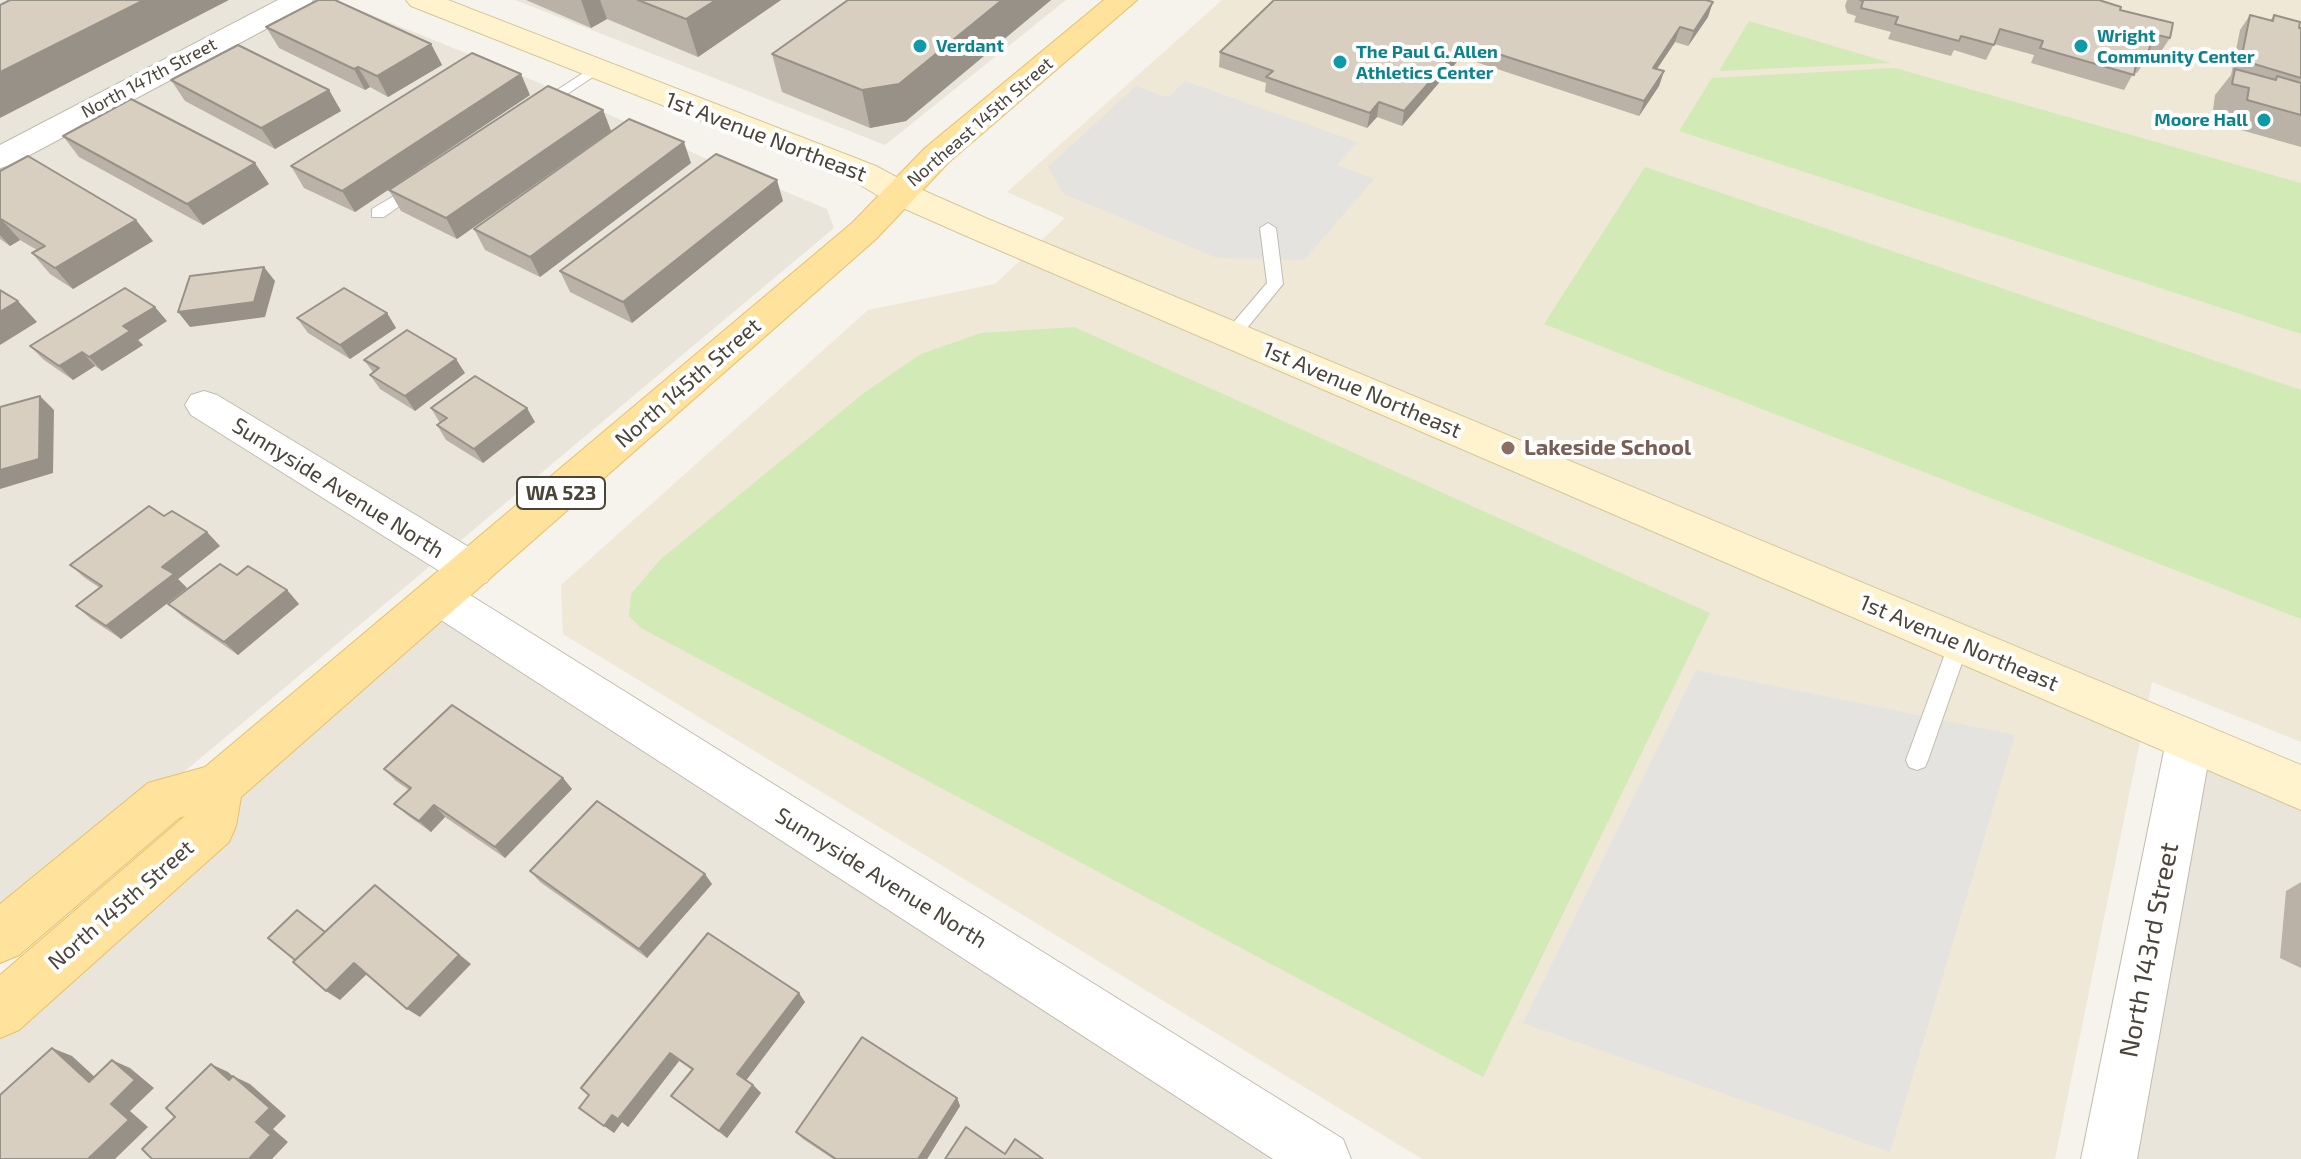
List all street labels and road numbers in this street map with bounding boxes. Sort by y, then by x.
street label: North 147th Street [78,33,220,123]
street label: Northeast 145th Street [903,53,1057,191]
street label: 1st Avenue Northeast [662,86,870,188]
street label: North 145th Street [610,313,766,453]
street label: 1st Avenue Northeast [1259,336,1465,444]
street label: Sunnyside Avenue North [227,412,449,564]
road number: WA 523 [517,477,605,509]
street label: 1st Avenue Northeast [1856,589,2062,697]
street label: Sunnyside Avenue North [770,802,992,954]
street label: North 145th Street [43,835,199,975]
street label: North 143rd Street [2113,840,2185,1060]

